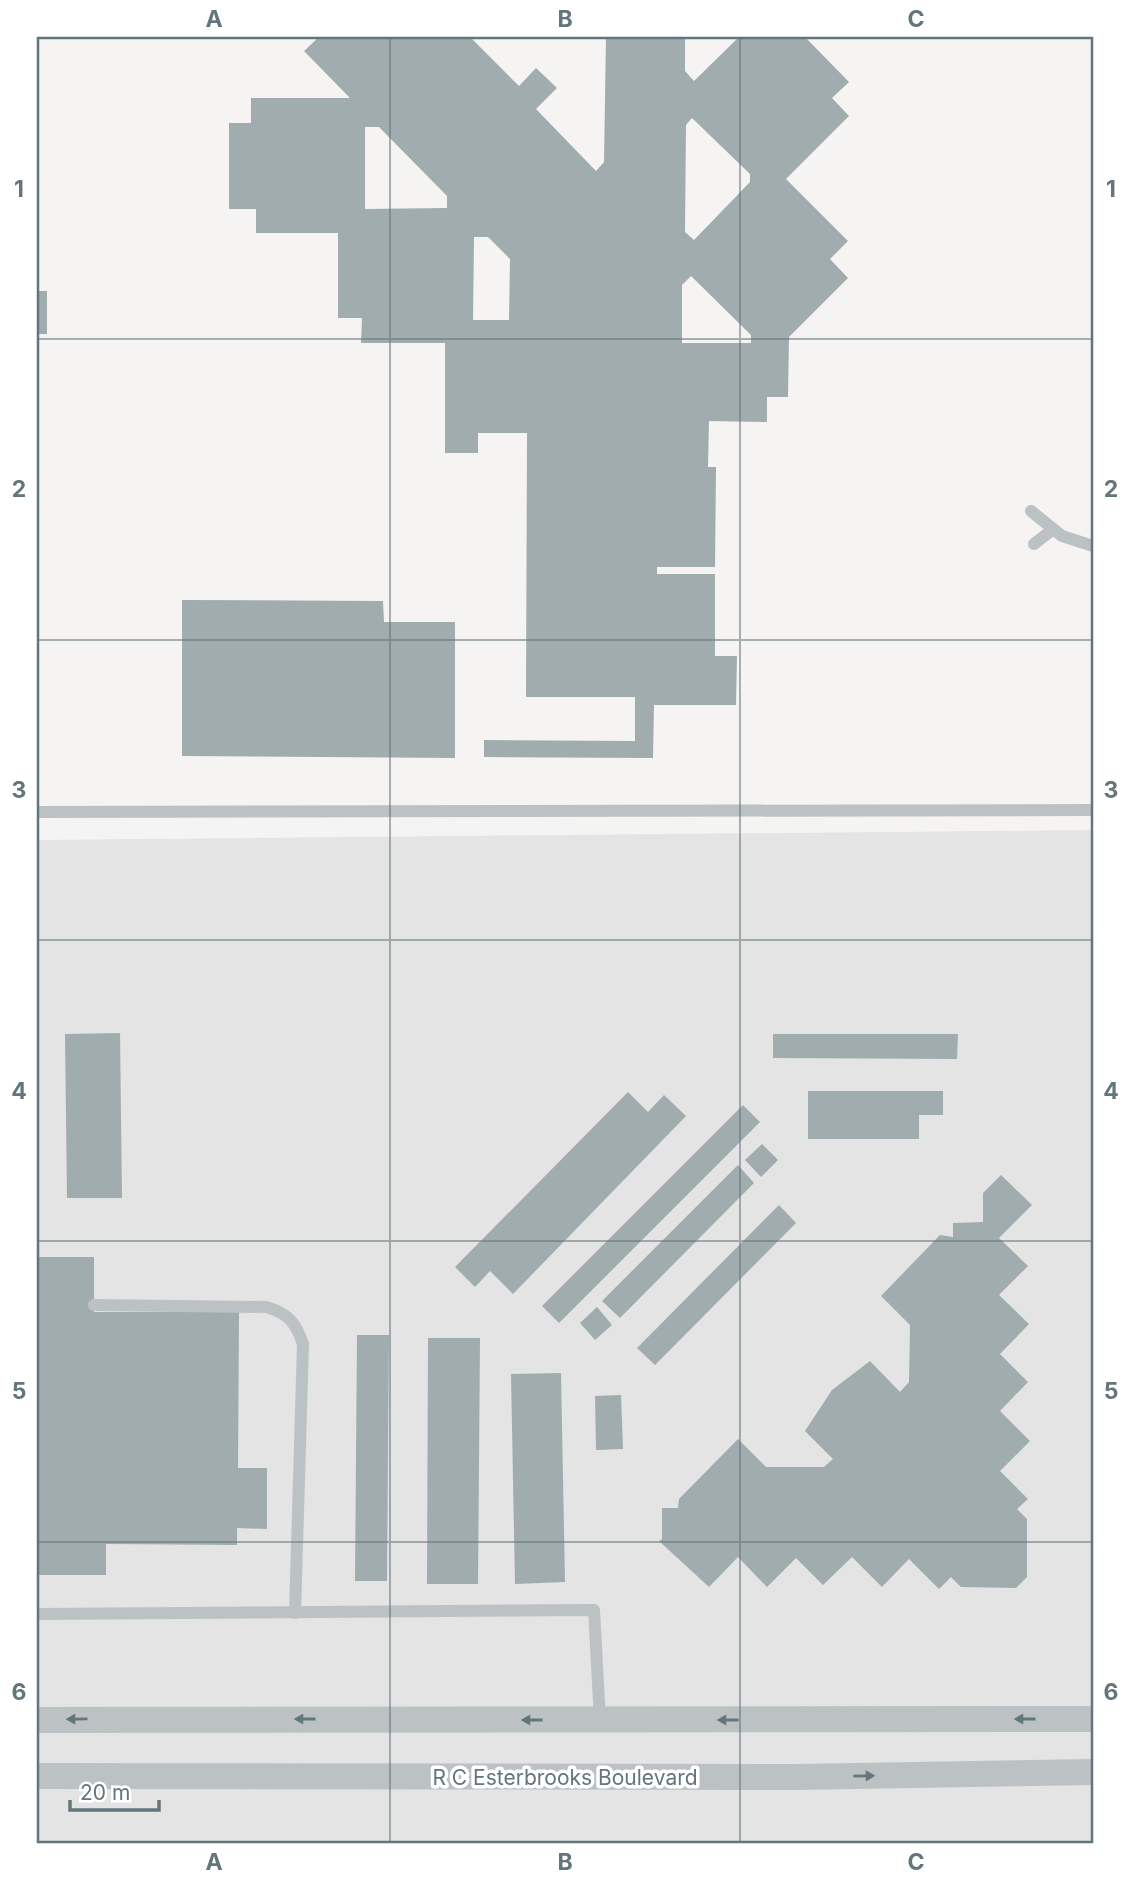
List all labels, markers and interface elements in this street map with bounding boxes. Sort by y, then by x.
text: A [205,5,223,33]
text: B [557,5,573,33]
text: C [907,5,925,33]
text: 1 [14,175,24,203]
text: 1 [1106,175,1116,203]
text: 2 [12,475,26,503]
text: 2 [1104,475,1118,503]
text: 3 [12,776,26,804]
text: 3 [1104,776,1118,804]
text: 4 [11,1077,27,1105]
text: 4 [1103,1077,1119,1105]
text: 5 [12,1377,26,1405]
text: 5 [1104,1377,1118,1405]
text: 6 [12,1678,26,1706]
text: 6 [1104,1678,1118,1706]
one-way arrow [66,1713,88,1725]
one-way arrow [293,1713,315,1725]
one-way arrow [1014,1713,1036,1725]
one-way arrow [521,1714,543,1726]
one-way arrow [717,1714,739,1726]
street label: R C Esterbrooks Boulevard [432,1765,698,1790]
scale bar [70,1769,159,1813]
one-way arrow [853,1770,875,1782]
text: 20 m [80,1780,130,1805]
text: A [205,1848,223,1876]
text: B [557,1848,573,1876]
text: C [907,1848,925,1876]

